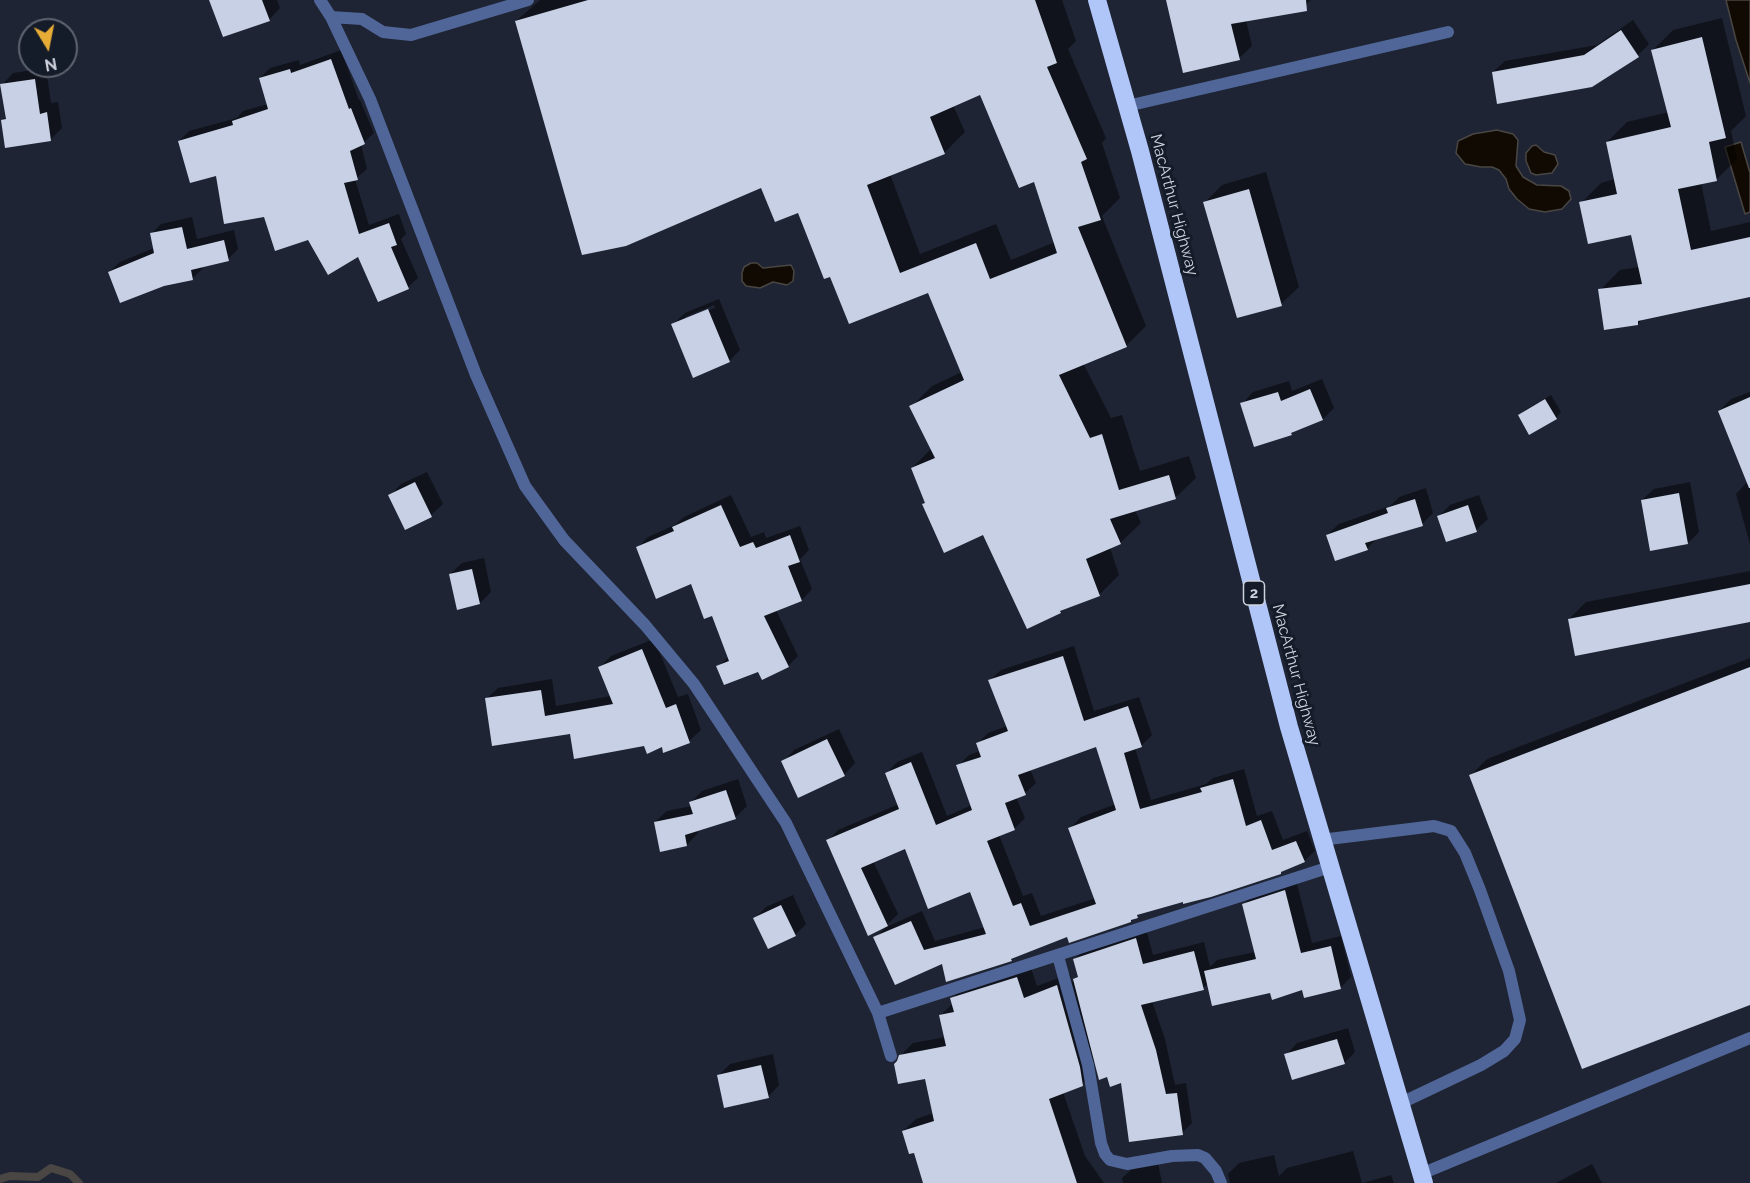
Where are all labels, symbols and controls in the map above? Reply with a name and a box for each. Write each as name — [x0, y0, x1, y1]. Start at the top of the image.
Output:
north arrow — [18, 18, 78, 78]
text: N — [43, 54, 59, 75]
street label: MacArthur Highway — [1146, 132, 1202, 278]
road number: 2 — [1244, 581, 1264, 605]
street label: MacArthur Highway — [1268, 602, 1324, 748]

